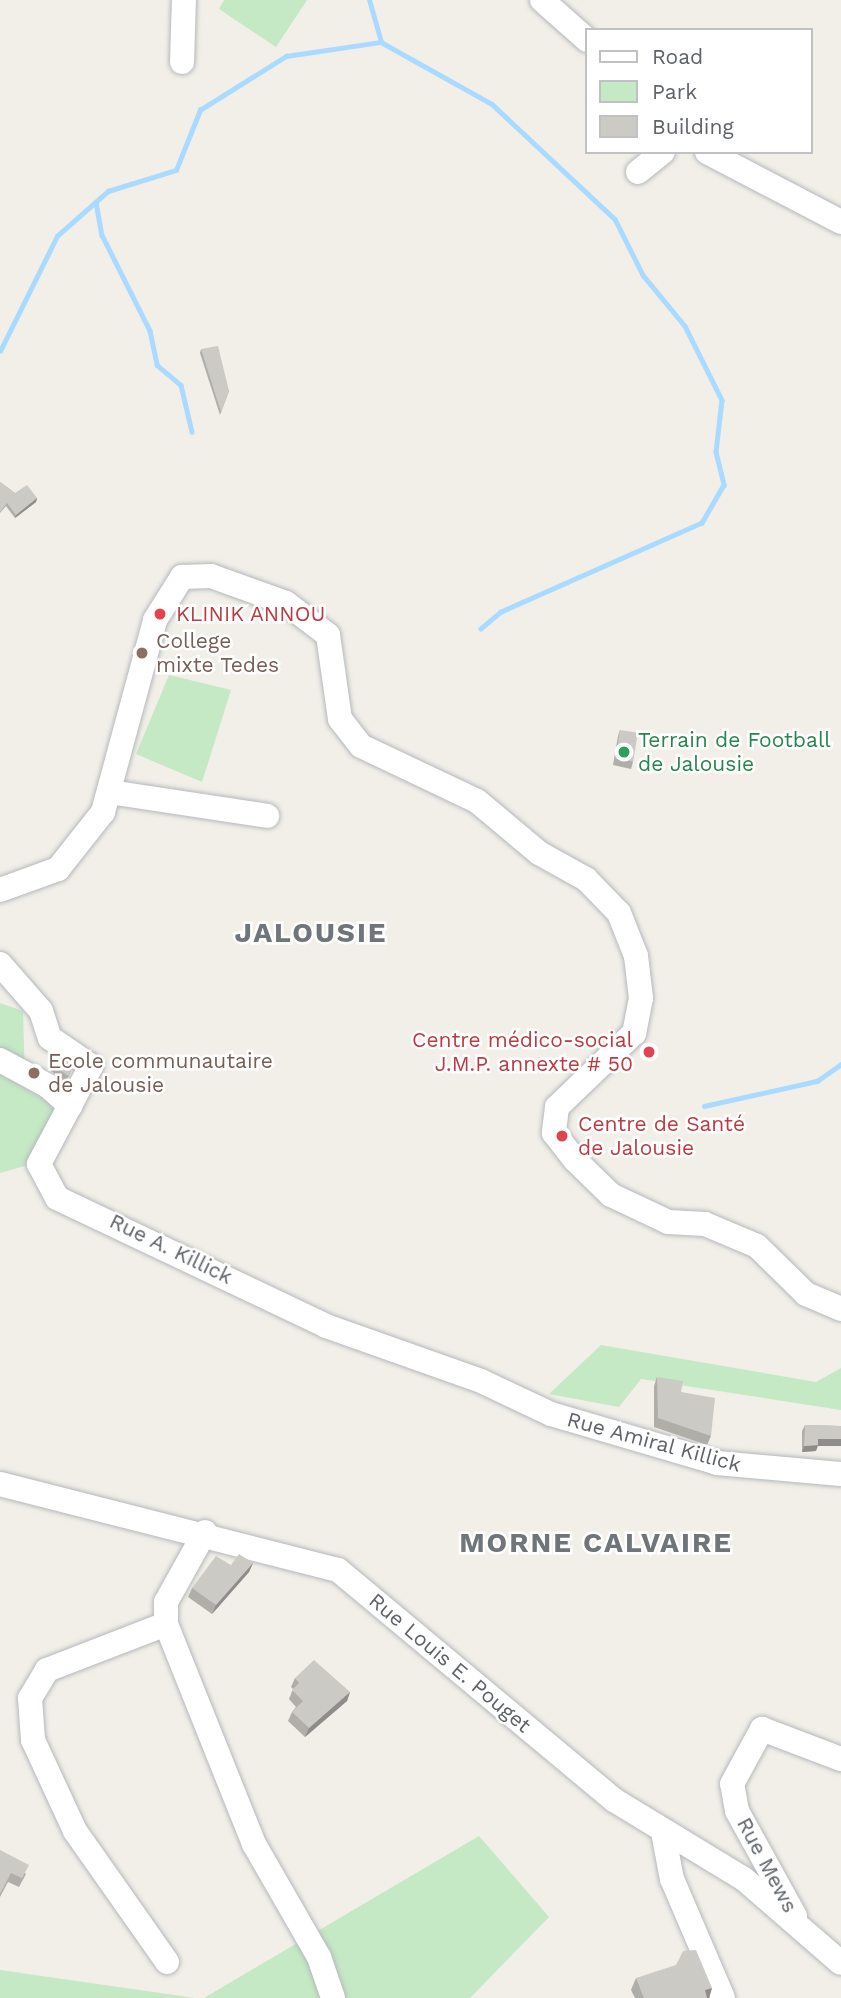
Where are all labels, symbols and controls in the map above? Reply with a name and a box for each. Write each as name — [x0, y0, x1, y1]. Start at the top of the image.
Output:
legend — [586, 28, 813, 154]
text: Road — [652, 44, 703, 69]
text: Park — [652, 79, 697, 104]
text: Building — [652, 114, 734, 139]
place label: KLINIK ANNOU — [176, 601, 326, 627]
marker: KLINIK ANNOU — [150, 604, 170, 624]
place label: College mixte Tedes — [156, 628, 280, 678]
marker: College mixte Tedes — [134, 645, 150, 661]
place label: Terrain de Football de Jalousie — [638, 727, 831, 777]
marker: Terrain de Football de Jalousie — [616, 744, 632, 760]
district label: JALOUSIE — [236, 916, 386, 950]
place label: Centre médico-social J.M.P. annexte # 50 — [412, 1027, 633, 1077]
marker: Centre médico-social J.M.P. annexte # 50 — [639, 1042, 659, 1062]
place label: Ecole communautaire de Jalousie — [48, 1048, 273, 1098]
marker: Ecole communautaire de Jalousie — [26, 1065, 42, 1081]
place label: Centre de Santé de Jalousie — [578, 1111, 745, 1161]
marker: Centre de Santé de Jalousie — [552, 1126, 572, 1146]
street label: Rue A. Killick — [105, 1208, 237, 1290]
street label: Rue Amiral Killick — [563, 1406, 745, 1478]
district label: MORNE CALVAIRE — [461, 1526, 731, 1560]
street label: Rue Louis E. Pouget — [364, 1588, 536, 1738]
street label: Rue Mews — [731, 1813, 803, 1917]

